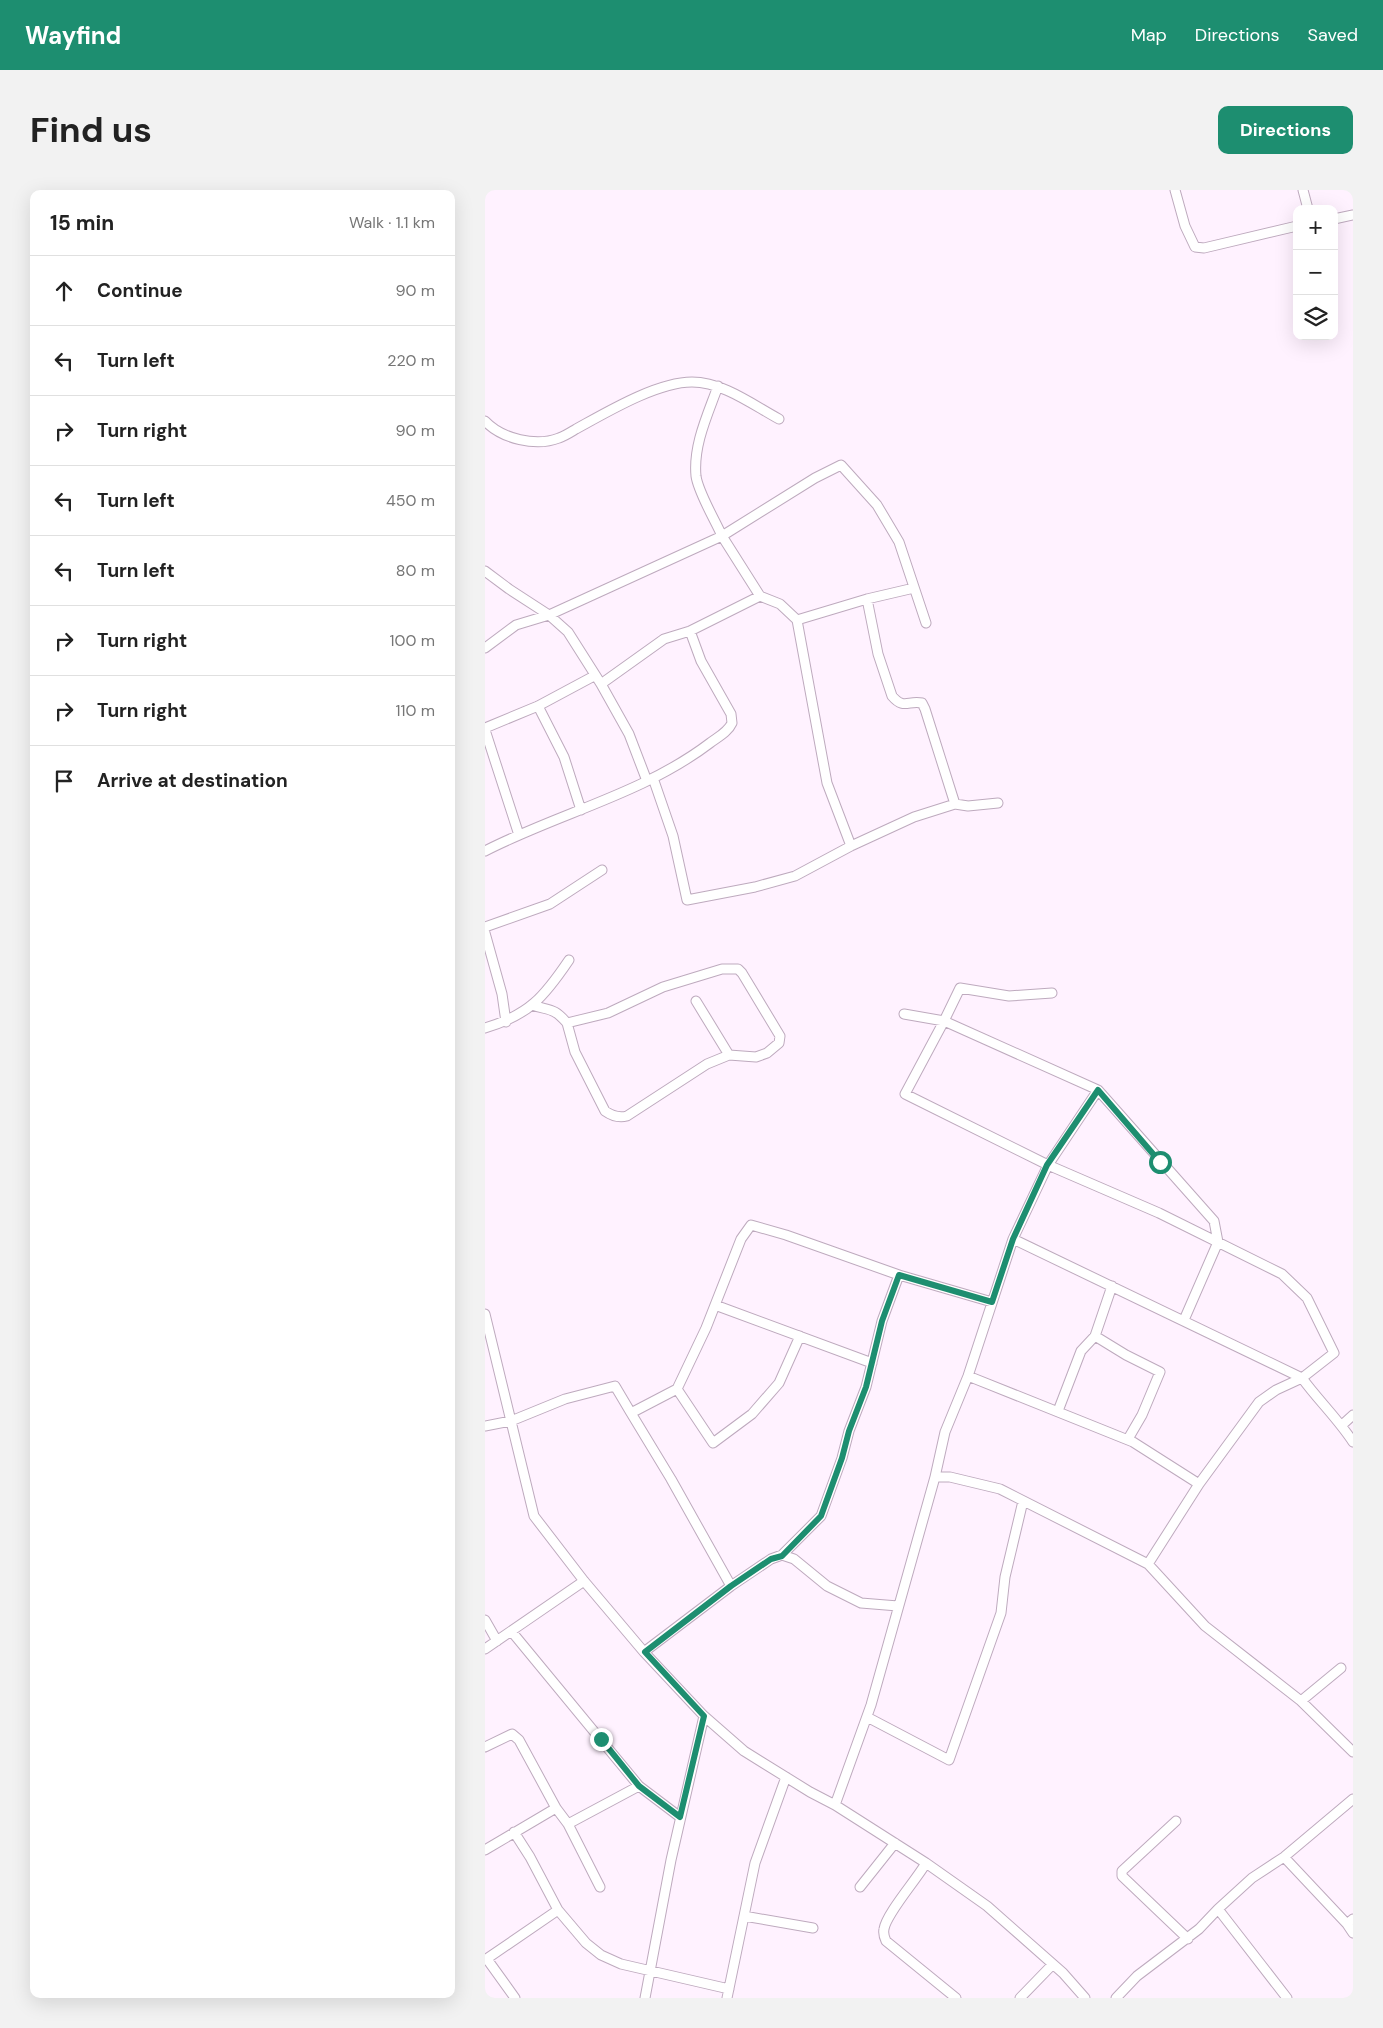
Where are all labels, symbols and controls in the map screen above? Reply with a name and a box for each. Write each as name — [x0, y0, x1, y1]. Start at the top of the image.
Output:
text: Wayfind — [25, 20, 121, 51]
text: Map — [1131, 23, 1167, 47]
text: Directions — [1195, 23, 1280, 47]
text: Saved — [1308, 23, 1358, 47]
button: Directions — [1218, 106, 1353, 154]
text: Find us — [30, 107, 152, 153]
map controls — [1293, 205, 1338, 340]
button: + — [1293, 205, 1338, 250]
text: 15 min — [50, 209, 114, 237]
text: Walk · 1.1 km — [349, 212, 435, 233]
button: − — [1293, 250, 1338, 295]
icon: ahead — [50, 277, 78, 305]
text: Continue — [97, 278, 183, 303]
text: 90 m — [395, 280, 435, 301]
button: layers — [1293, 295, 1338, 340]
icon: left — [50, 347, 78, 375]
text: Turn left — [97, 348, 175, 373]
text: 220 m — [387, 350, 435, 371]
icon: right — [50, 417, 78, 445]
text: Turn right — [97, 418, 187, 443]
text: 90 m — [395, 420, 435, 441]
icon: left — [50, 487, 78, 515]
text: Turn left — [97, 488, 175, 513]
text: 450 m — [386, 490, 435, 511]
icon: left — [50, 557, 78, 585]
text: Turn left — [97, 558, 175, 583]
text: 80 m — [396, 560, 435, 581]
icon: right — [50, 627, 78, 655]
text: Turn right — [97, 628, 187, 653]
text: 100 m — [390, 630, 435, 651]
icon: right — [50, 697, 78, 725]
text: Turn right — [97, 698, 187, 723]
text: 110 m — [396, 700, 435, 721]
icon: arrive — [50, 767, 78, 795]
text: Arrive at destination — [97, 768, 288, 793]
route start — [1149, 1151, 1172, 1174]
route end — [590, 1728, 613, 1751]

